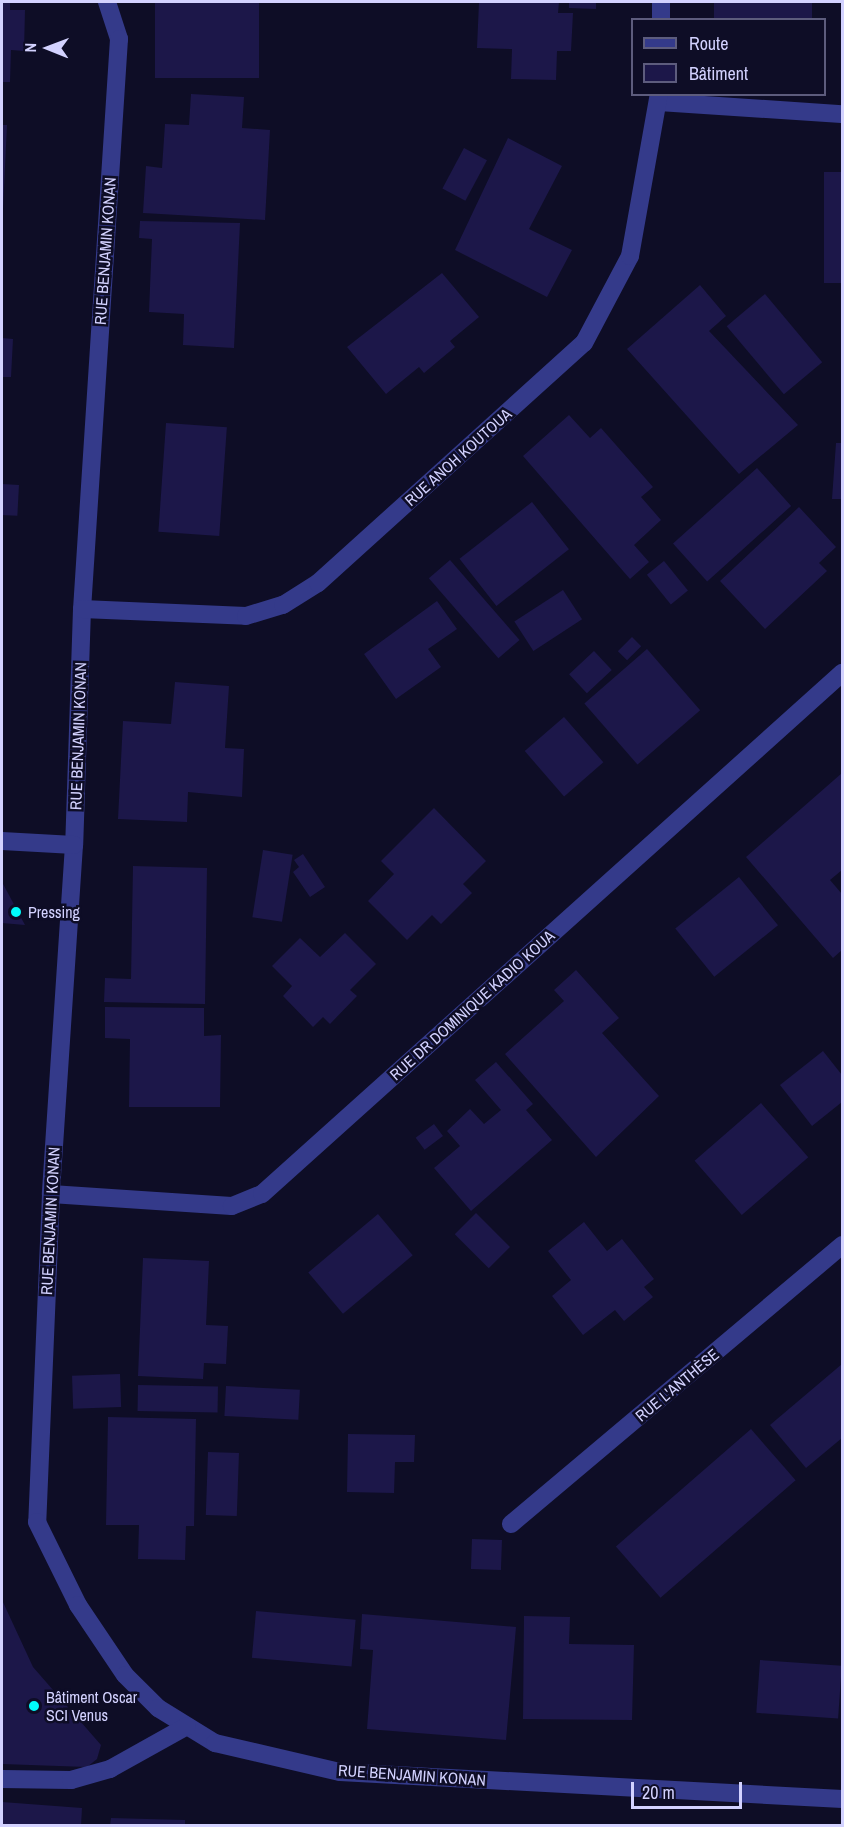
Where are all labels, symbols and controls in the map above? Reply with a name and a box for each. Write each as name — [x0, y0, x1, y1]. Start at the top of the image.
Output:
north arrow — [18, 18, 78, 78]
legend — [631, 18, 826, 96]
text: Route — [689, 31, 728, 56]
text: N — [19, 43, 41, 53]
text: Bâtiment — [689, 61, 748, 86]
street label: RUE BENJAMIN KONAN — [90, 177, 120, 325]
street label: RUE ANOH KOUTOUA — [400, 404, 516, 510]
street label: RUE BENJAMIN KONAN — [66, 662, 90, 810]
place label: Pressing — [28, 902, 80, 922]
marker: Pressing — [9, 905, 23, 919]
street label: RUE DR DOMINIQUE KADIO KOUA — [386, 926, 558, 1084]
street label: RUE BENJAMIN KONAN — [37, 1147, 63, 1295]
street label: RUE L'ANTHÈSE — [631, 1345, 723, 1425]
place label: Bâtiment Oscar SCI Venus — [46, 1687, 137, 1725]
marker: Bâtiment Oscar SCI Venus — [27, 1699, 41, 1713]
street label: RUE BENJAMIN KONAN — [338, 1760, 486, 1790]
scale bar — [634, 1770, 745, 1808]
text: 20 m — [642, 1780, 675, 1805]

